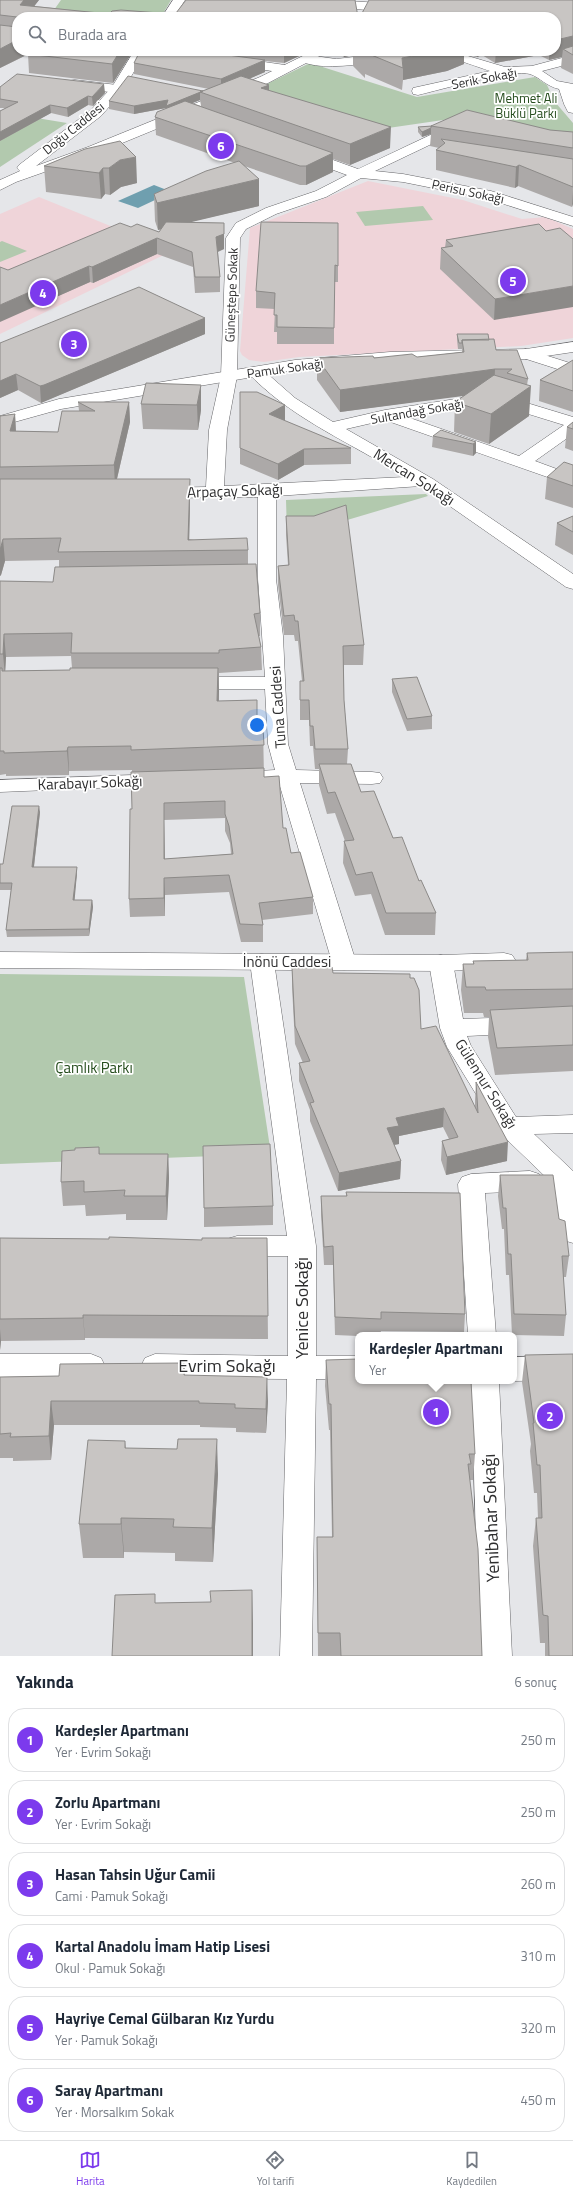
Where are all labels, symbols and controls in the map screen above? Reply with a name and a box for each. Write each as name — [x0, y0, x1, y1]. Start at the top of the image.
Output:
search box — [12, 12, 561, 56]
icon: search — [26, 23, 48, 45]
text: Burada ara — [58, 23, 127, 46]
street label: Serik Sokağı — [450, 62, 518, 94]
park label: Mehmet Ali Büklü Parkı — [495, 88, 557, 123]
street label: Doğu Caddesi — [38, 97, 108, 159]
pin: 6 — [208, 131, 234, 161]
street label: Perisu Sokağı — [430, 174, 506, 208]
street label: Güneştepe Sokak — [219, 247, 243, 343]
pin: 5 — [500, 266, 526, 296]
pin: 4 — [30, 278, 56, 308]
pin: 3 — [61, 329, 87, 359]
street label: Pamuk Sokağı — [245, 353, 325, 383]
street label: Sultandağ Sokağı — [369, 393, 465, 429]
street label: Mercan Sokağı — [369, 442, 459, 511]
street label: Arpaçay Sokağı — [187, 477, 283, 504]
street label: Tuna Caddesi — [263, 665, 292, 749]
your location — [247, 715, 267, 735]
street label: Karabayır Sokağı — [37, 769, 143, 796]
street label: İnönü Caddesi — [243, 950, 331, 973]
street label: Gülennur Sokağı — [450, 1034, 523, 1133]
park label: Çamlık Parkı — [55, 1056, 133, 1079]
street label: Yenice Sokağı — [288, 1257, 315, 1359]
popup — [355, 1332, 517, 1384]
text: Kardeşler Apartmanı — [369, 1337, 503, 1360]
street label: Evrim Sokağı — [178, 1352, 276, 1379]
text: Yer — [369, 1360, 386, 1380]
pin: 1 — [423, 1397, 449, 1427]
pin: 2 — [537, 1401, 563, 1431]
street label: Yenibahar Sokağı — [475, 1453, 506, 1583]
text: Yakında — [16, 1669, 74, 1695]
text: 6 sonuç — [514, 1672, 557, 1692]
text: Kardeşler Apartmanı — [55, 1719, 189, 1742]
text: 1 — [26, 1730, 34, 1750]
text: 250 m — [520, 1730, 556, 1750]
text: Yer · Evrim Sokağı — [55, 1742, 151, 1762]
text: Zorlu Apartmanı — [55, 1791, 160, 1814]
text: 2 — [26, 1802, 34, 1822]
text: 250 m — [520, 1802, 556, 1822]
text: Yer · Evrim Sokağı — [55, 1814, 151, 1834]
text: Hasan Tahsin Uğur Camii — [55, 1863, 215, 1886]
text: 3 — [26, 1874, 34, 1894]
text: 260 m — [520, 1874, 556, 1894]
text: Cami · Pamuk Sokağı — [55, 1886, 168, 1906]
text: Kartal Anadolu İmam Hatip Lisesi — [55, 1935, 270, 1958]
text: 4 — [26, 1946, 34, 1966]
text: 310 m — [520, 1946, 556, 1966]
text: Okul · Pamuk Sokağı — [55, 1958, 165, 1978]
text: Hayriye Cemal Gülbaran Kız Yurdu — [55, 2007, 274, 2030]
text: 5 — [26, 2018, 34, 2038]
text: 320 m — [520, 2018, 556, 2038]
text: Yer · Pamuk Sokağı — [55, 2030, 158, 2050]
text: Saray Apartmanı — [55, 2079, 163, 2102]
text: 6 — [26, 2090, 34, 2110]
text: 450 m — [520, 2090, 556, 2110]
text: Yer · Morsalkım Sokak — [55, 2102, 174, 2122]
tab: Harita — [76, 2149, 105, 2189]
tab: Yol tarifi — [257, 2149, 294, 2189]
tab: Kaydedilen — [446, 2149, 497, 2189]

